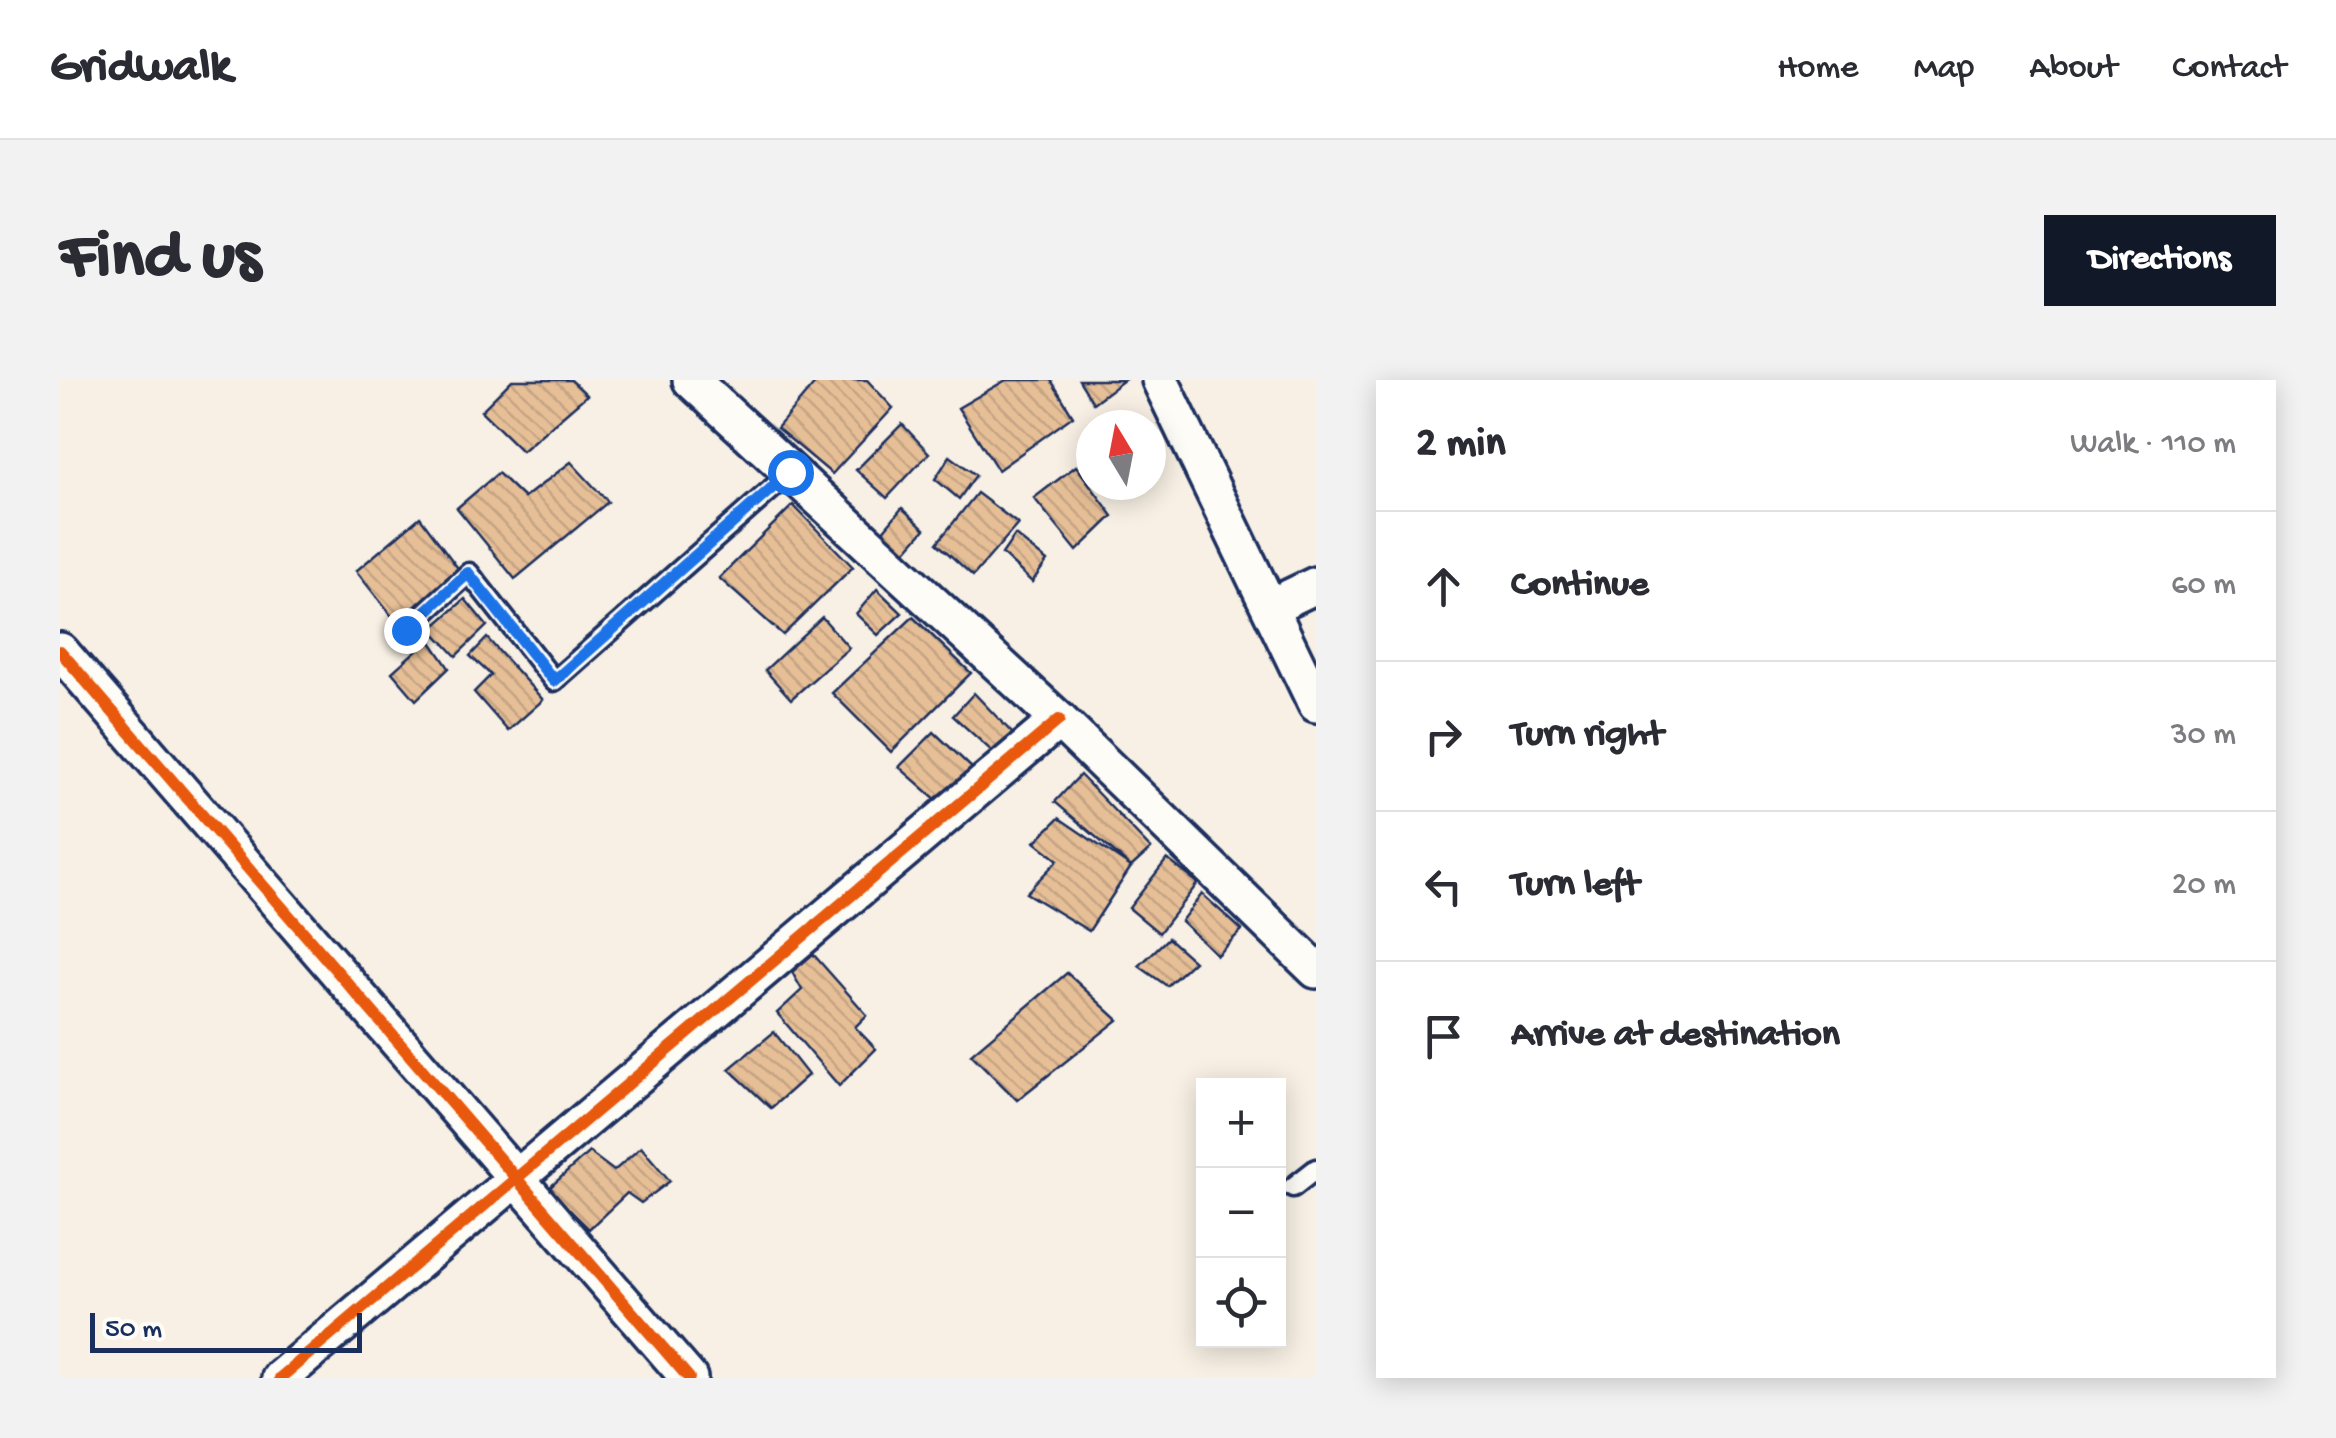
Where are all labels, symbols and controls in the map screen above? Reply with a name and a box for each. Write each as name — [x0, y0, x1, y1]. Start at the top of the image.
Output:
text: Gridwalk — [50, 41, 232, 98]
text: Home — [1777, 49, 1858, 90]
text: Map — [1913, 49, 1974, 90]
text: About — [2029, 49, 2117, 90]
text: Contact — [2172, 49, 2286, 90]
button: Directions — [2044, 215, 2276, 306]
text: Find us — [60, 219, 261, 302]
north arrow — [1076, 410, 1166, 500]
text: 2 min — [1416, 421, 1505, 470]
text: Walk · 110 m — [2070, 426, 2236, 464]
route start — [768, 450, 814, 496]
icon: ahead — [1416, 559, 1471, 614]
text: Continue — [1511, 564, 1649, 608]
text: 60 m — [2171, 567, 2236, 605]
route end — [384, 608, 430, 654]
icon: right — [1416, 709, 1471, 764]
text: Turn right — [1511, 714, 1663, 758]
text: 30 m — [2171, 717, 2236, 755]
icon: left — [1416, 859, 1471, 914]
text: Turn left — [1511, 864, 1639, 908]
text: 20 m — [2172, 867, 2236, 905]
icon: arrive — [1416, 1009, 1471, 1064]
text: Arrive at destination — [1511, 1014, 1840, 1058]
map controls — [1196, 1078, 1286, 1348]
button: + — [1196, 1078, 1286, 1168]
button: − — [1196, 1168, 1286, 1258]
button: locate — [1196, 1258, 1286, 1348]
scale bar — [90, 1308, 362, 1353]
text: 50 m — [105, 1314, 162, 1347]

